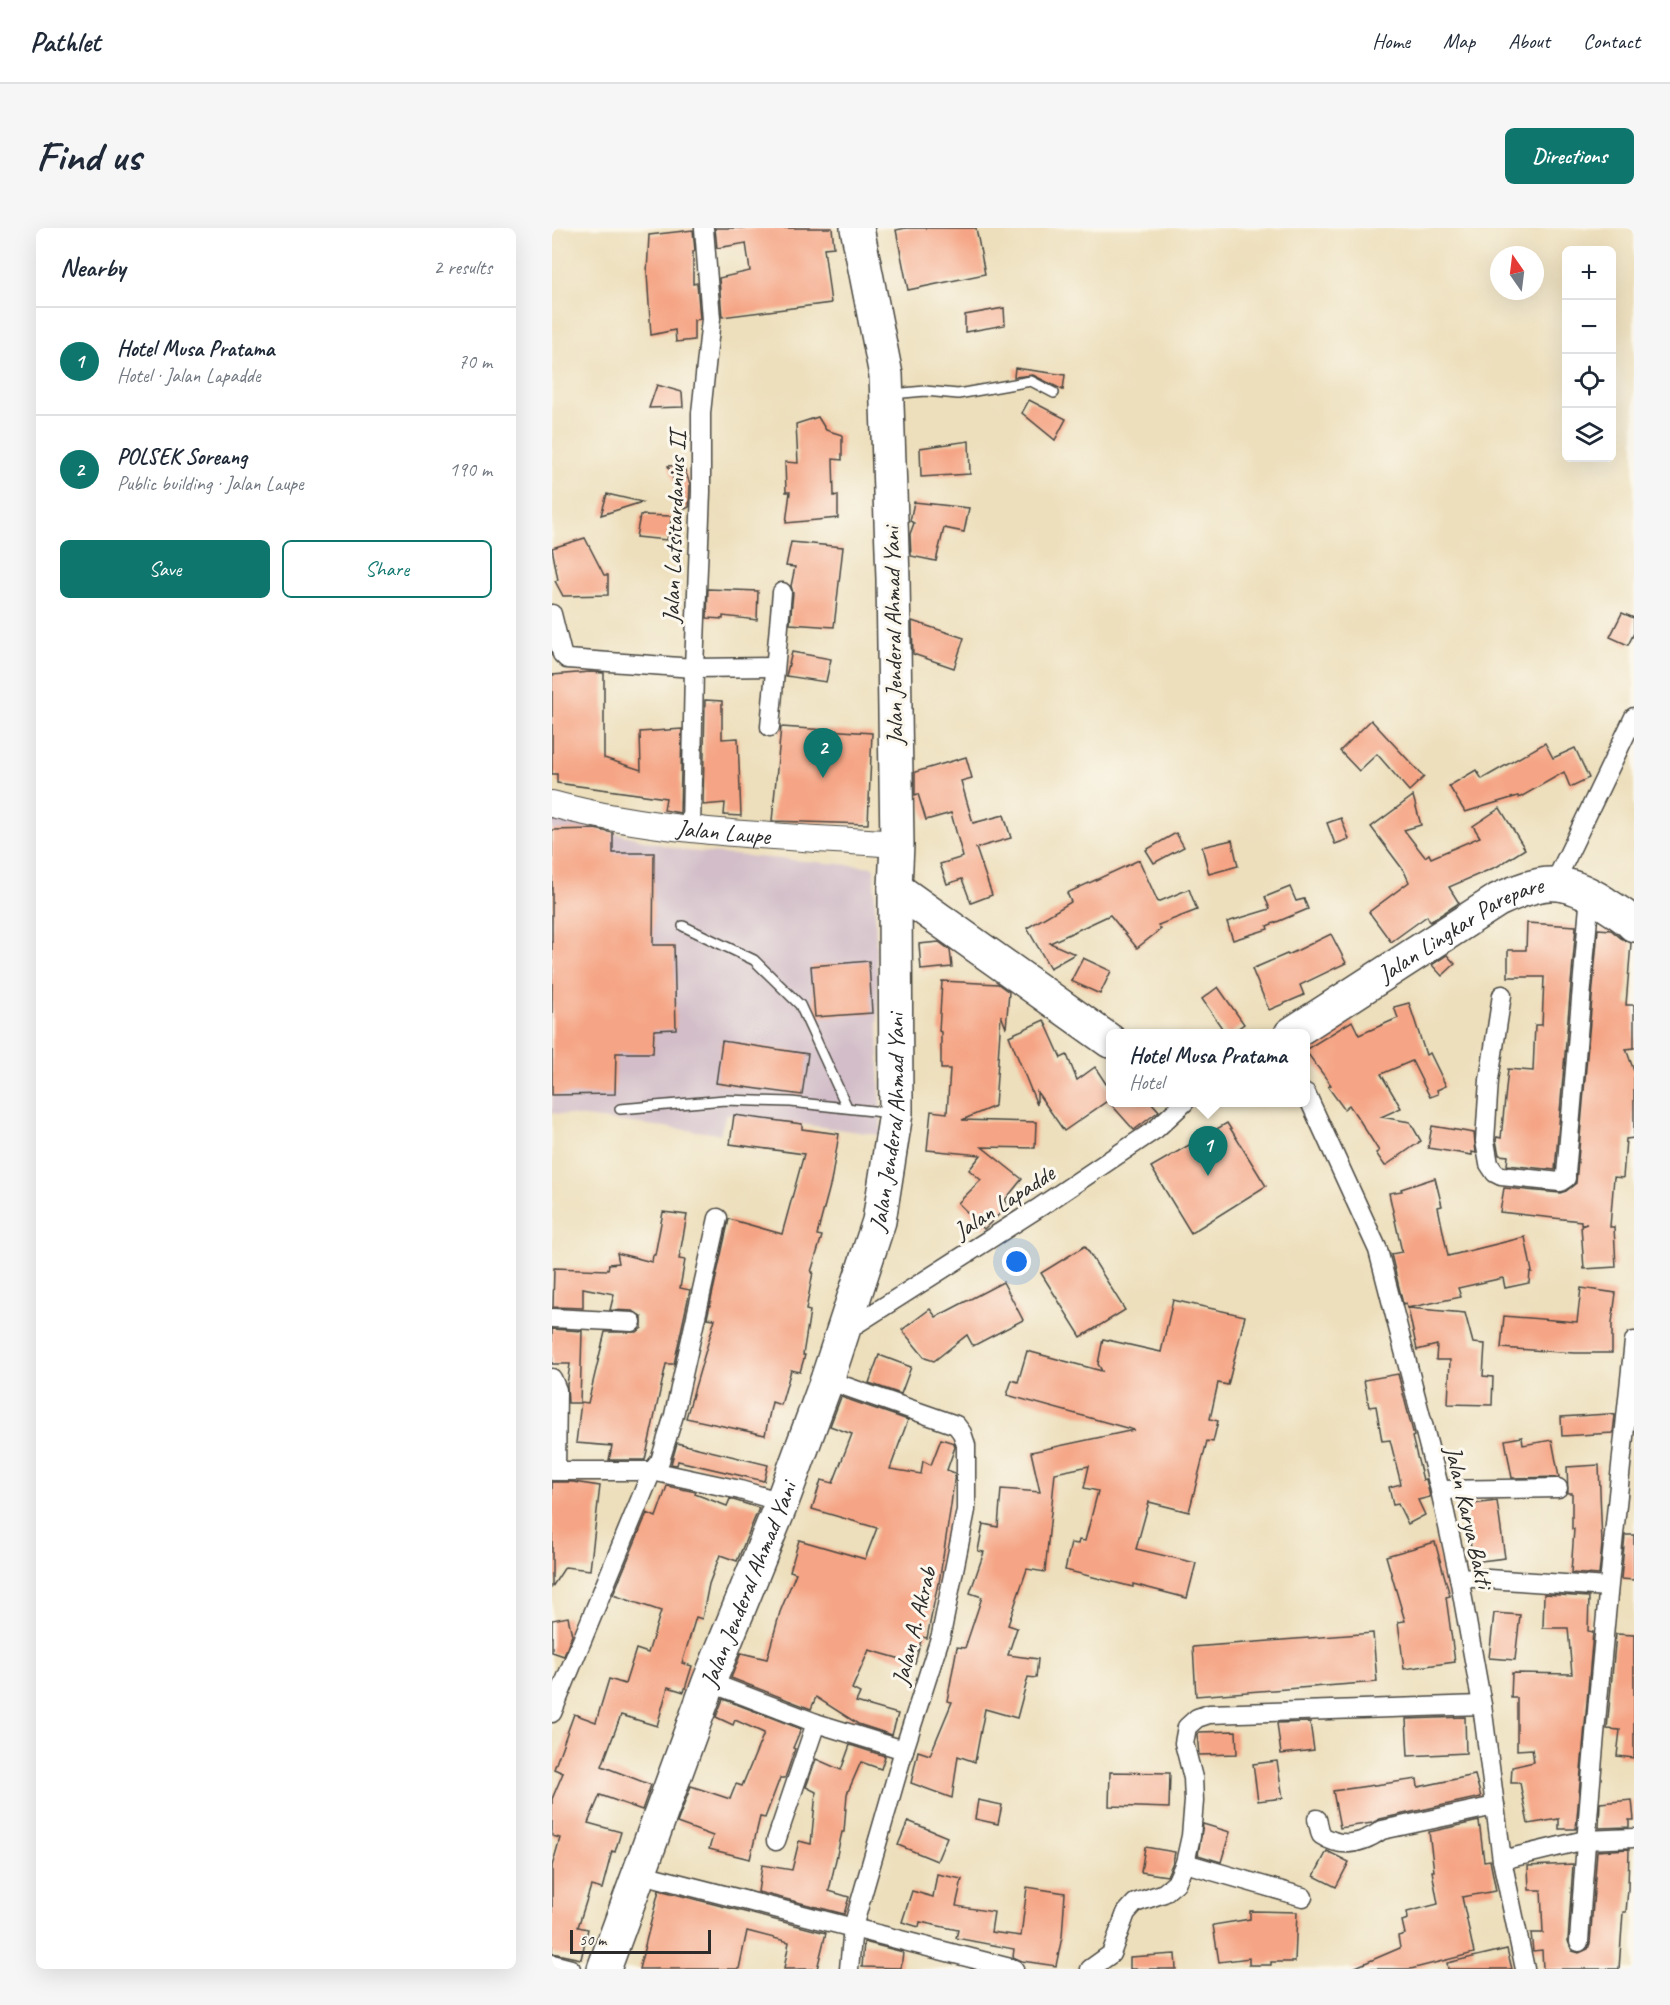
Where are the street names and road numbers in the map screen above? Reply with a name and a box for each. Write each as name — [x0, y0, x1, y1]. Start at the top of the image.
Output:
street label: Jalan Latsitardanius II — [656, 425, 693, 624]
street label: Jalan Jenderal Ahmad Yani — [876, 524, 910, 746]
street label: Jalan Laupe — [674, 812, 773, 851]
street label: Jalan Lingkar Parepare — [1371, 869, 1548, 989]
street label: Jalan Jenderal Ahmad Yani — [862, 1011, 911, 1236]
street label: Jalan Lapadde — [947, 1157, 1062, 1246]
street label: Jalan Karya Bakti — [1438, 1442, 1501, 1594]
street label: Jalan Jenderal Ahmad Yani — [693, 1475, 804, 1692]
street label: Jalan A. Akrab — [885, 1562, 944, 1689]

